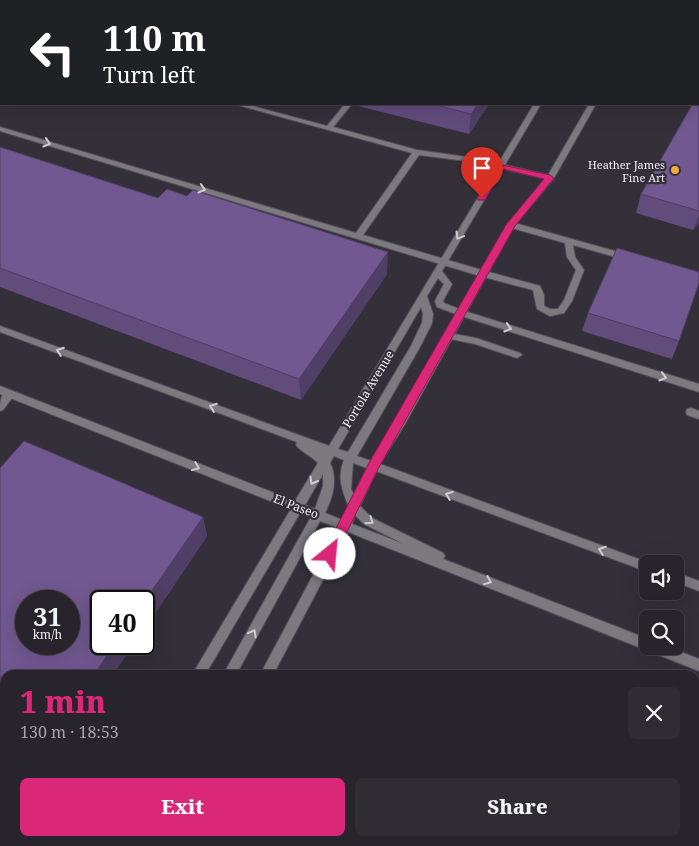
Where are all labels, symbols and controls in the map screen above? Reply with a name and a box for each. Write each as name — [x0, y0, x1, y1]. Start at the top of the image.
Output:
text: 110 m — [103, 14, 206, 61]
icon: left — [20, 20, 85, 85]
text: Turn left — [103, 59, 195, 89]
one-way arrow — [42, 137, 50, 147]
pin — [461, 147, 503, 198]
icon: arrive — [468, 154, 496, 182]
place label: Heather James Fine Art — [588, 157, 665, 185]
marker: Heather James Fine Art — [669, 164, 681, 176]
one-way arrow — [198, 183, 206, 193]
one-way arrow — [455, 230, 465, 239]
one-way arrow — [503, 323, 511, 333]
one-way arrow — [56, 347, 65, 357]
street label: Portola Avenue — [338, 347, 398, 431]
one-way arrow — [658, 371, 666, 381]
one-way arrow — [209, 403, 218, 413]
one-way arrow — [191, 461, 200, 471]
one-way arrow — [310, 476, 320, 485]
street label: El Paseo — [271, 490, 321, 522]
one-way arrow — [445, 490, 454, 501]
one-way arrow — [364, 515, 374, 524]
position arrow — [303, 527, 355, 579]
one-way arrow — [598, 546, 607, 556]
map controls — [639, 555, 684, 655]
button: sound — [639, 555, 684, 600]
one-way arrow — [483, 575, 492, 585]
speed limit sign: 40 — [90, 590, 155, 655]
text: 31 — [33, 599, 62, 633]
button: search — [639, 610, 684, 655]
text: km/h — [33, 626, 62, 643]
one-way arrow — [247, 629, 257, 638]
text: 1 min — [20, 681, 106, 722]
button: close — [628, 687, 680, 739]
text: 130 m · 18:53 — [20, 721, 119, 743]
button: Exit — [20, 778, 345, 836]
button: Share — [355, 778, 680, 836]

